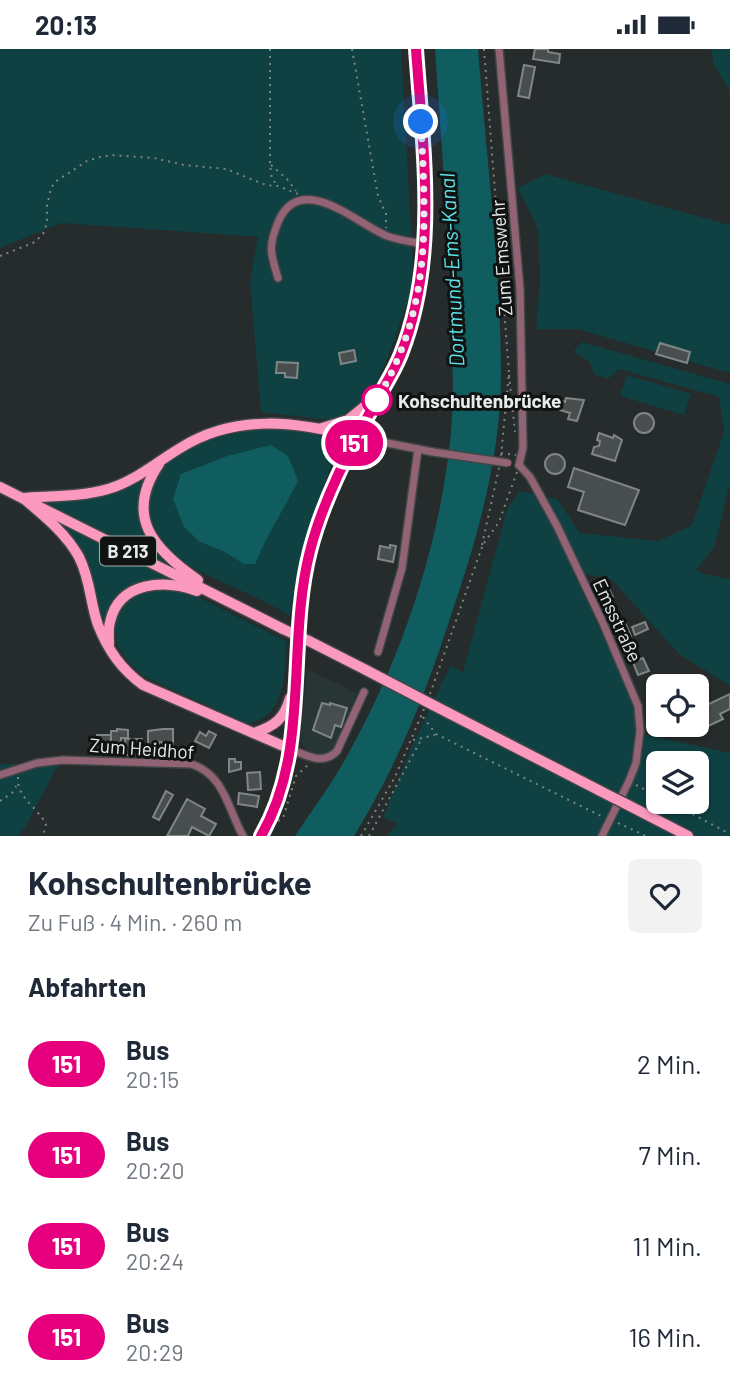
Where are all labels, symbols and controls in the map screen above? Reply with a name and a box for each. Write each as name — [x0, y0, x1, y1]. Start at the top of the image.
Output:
text: 20:13 — [35, 9, 97, 40]
your location — [403, 104, 438, 139]
water label: Dortmund-Ems-Kanal — [433, 172, 469, 367]
street label: Zum Emswehr — [485, 199, 517, 317]
marker: Kohschultenbrücke — [362, 385, 392, 415]
place label: Kohschultenbrücke — [398, 389, 561, 412]
line badge: 151 — [314, 420, 394, 466]
text: 151 — [339, 428, 369, 457]
road number: B 213 — [100, 537, 156, 565]
street label: Emsstraße — [589, 575, 647, 665]
map controls — [646, 674, 709, 814]
button: locate — [646, 674, 709, 737]
street label: Zum Heidhof — [89, 733, 195, 763]
button: layers — [646, 751, 709, 814]
button: heart — [628, 859, 702, 933]
text: Kohschultenbrücke — [28, 862, 312, 902]
text: Zu Fuß · 4 Min. · 260 m — [28, 908, 242, 936]
text: Abfahrten — [28, 971, 146, 1002]
text: Bus — [126, 1034, 169, 1065]
text: 2 Min. — [637, 1048, 702, 1079]
text: 151 — [52, 1049, 81, 1078]
text: 20:15 — [126, 1065, 179, 1093]
text: Bus — [126, 1125, 169, 1156]
text: 7 Min. — [639, 1139, 702, 1170]
text: 151 — [52, 1140, 81, 1169]
text: 20:20 — [126, 1156, 184, 1184]
text: Bus — [126, 1216, 169, 1247]
text: 11 Min. — [633, 1230, 702, 1261]
text: 151 — [52, 1231, 81, 1260]
text: 20:24 — [126, 1247, 184, 1275]
text: Bus — [126, 1307, 169, 1338]
text: 16 Min. — [628, 1321, 702, 1352]
text: 151 — [52, 1322, 81, 1351]
text: 20:29 — [126, 1338, 183, 1366]

